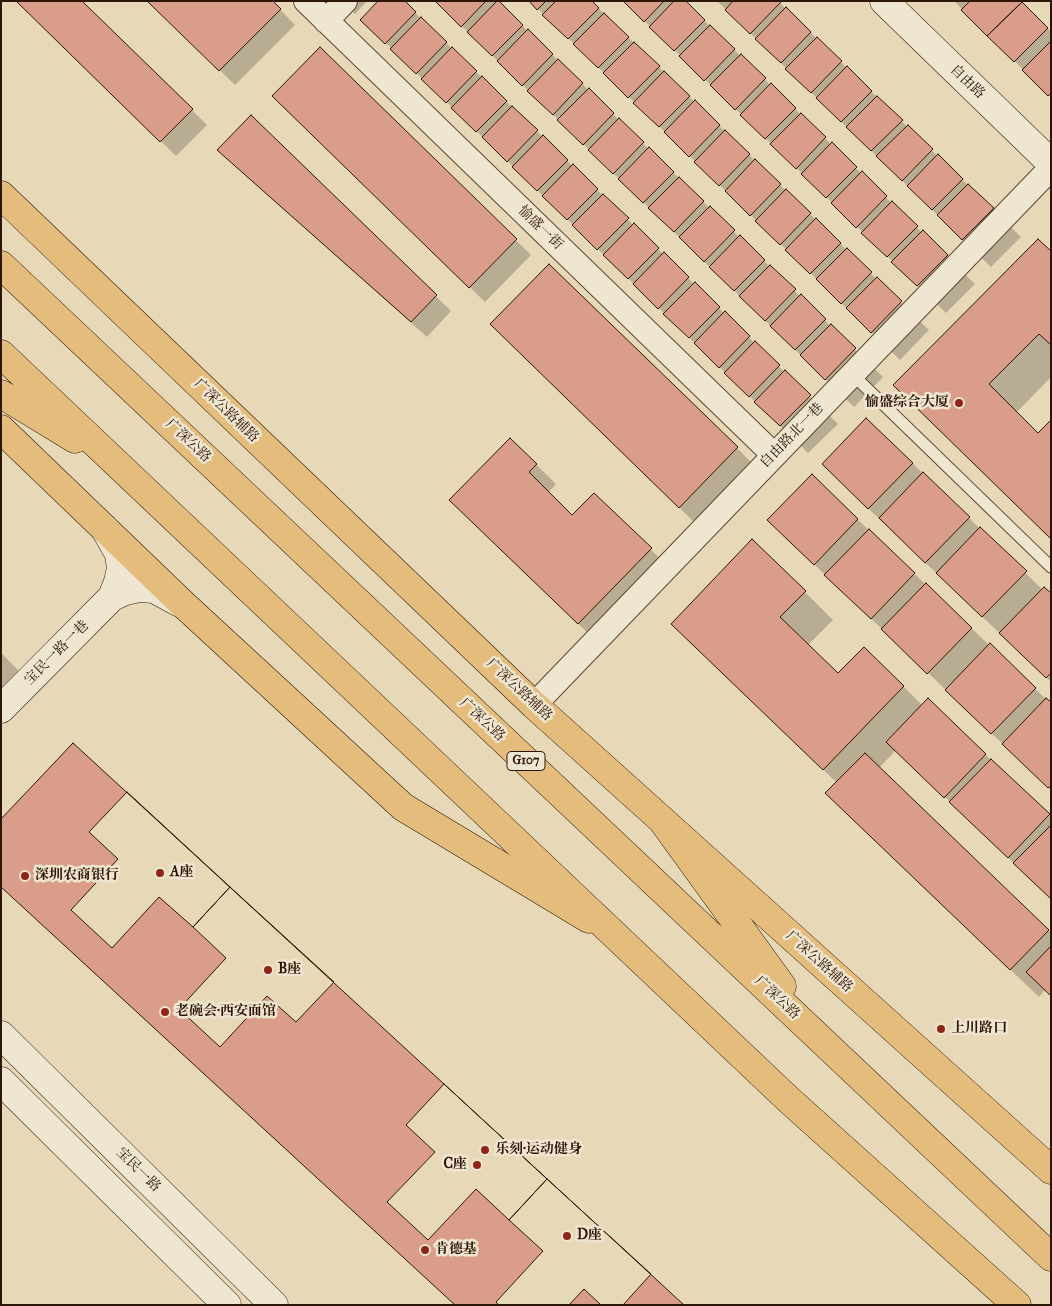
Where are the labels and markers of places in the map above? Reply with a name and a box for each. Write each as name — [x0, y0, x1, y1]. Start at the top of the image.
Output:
place label: 愉盛综合大厦 — [865, 395, 949, 411]
marker: 愉盛综合大厦 — [953, 397, 965, 409]
place label: A座 — [170, 865, 193, 881]
marker: A座 — [154, 867, 166, 879]
place label: 深圳农商银行 — [35, 868, 119, 884]
marker: 深圳农商银行 — [19, 870, 31, 882]
place label: B座 — [278, 962, 301, 978]
marker: B座 — [262, 964, 274, 976]
place label: 老碗会·西安面馆 — [175, 1004, 276, 1020]
marker: 老碗会·西安面馆 — [159, 1006, 171, 1018]
place label: 上川路口 — [951, 1021, 1007, 1037]
marker: 上川路口 — [935, 1023, 947, 1035]
place label: 乐刻·运动健身 — [495, 1142, 582, 1158]
marker: 乐刻·运动健身 — [479, 1144, 491, 1156]
place label: C座 — [443, 1157, 467, 1173]
marker: C座 — [471, 1159, 483, 1171]
place label: D座 — [577, 1228, 602, 1244]
marker: D座 — [561, 1230, 573, 1242]
place label: 肯德基 — [435, 1242, 477, 1258]
marker: 肯德基 — [419, 1244, 431, 1256]

